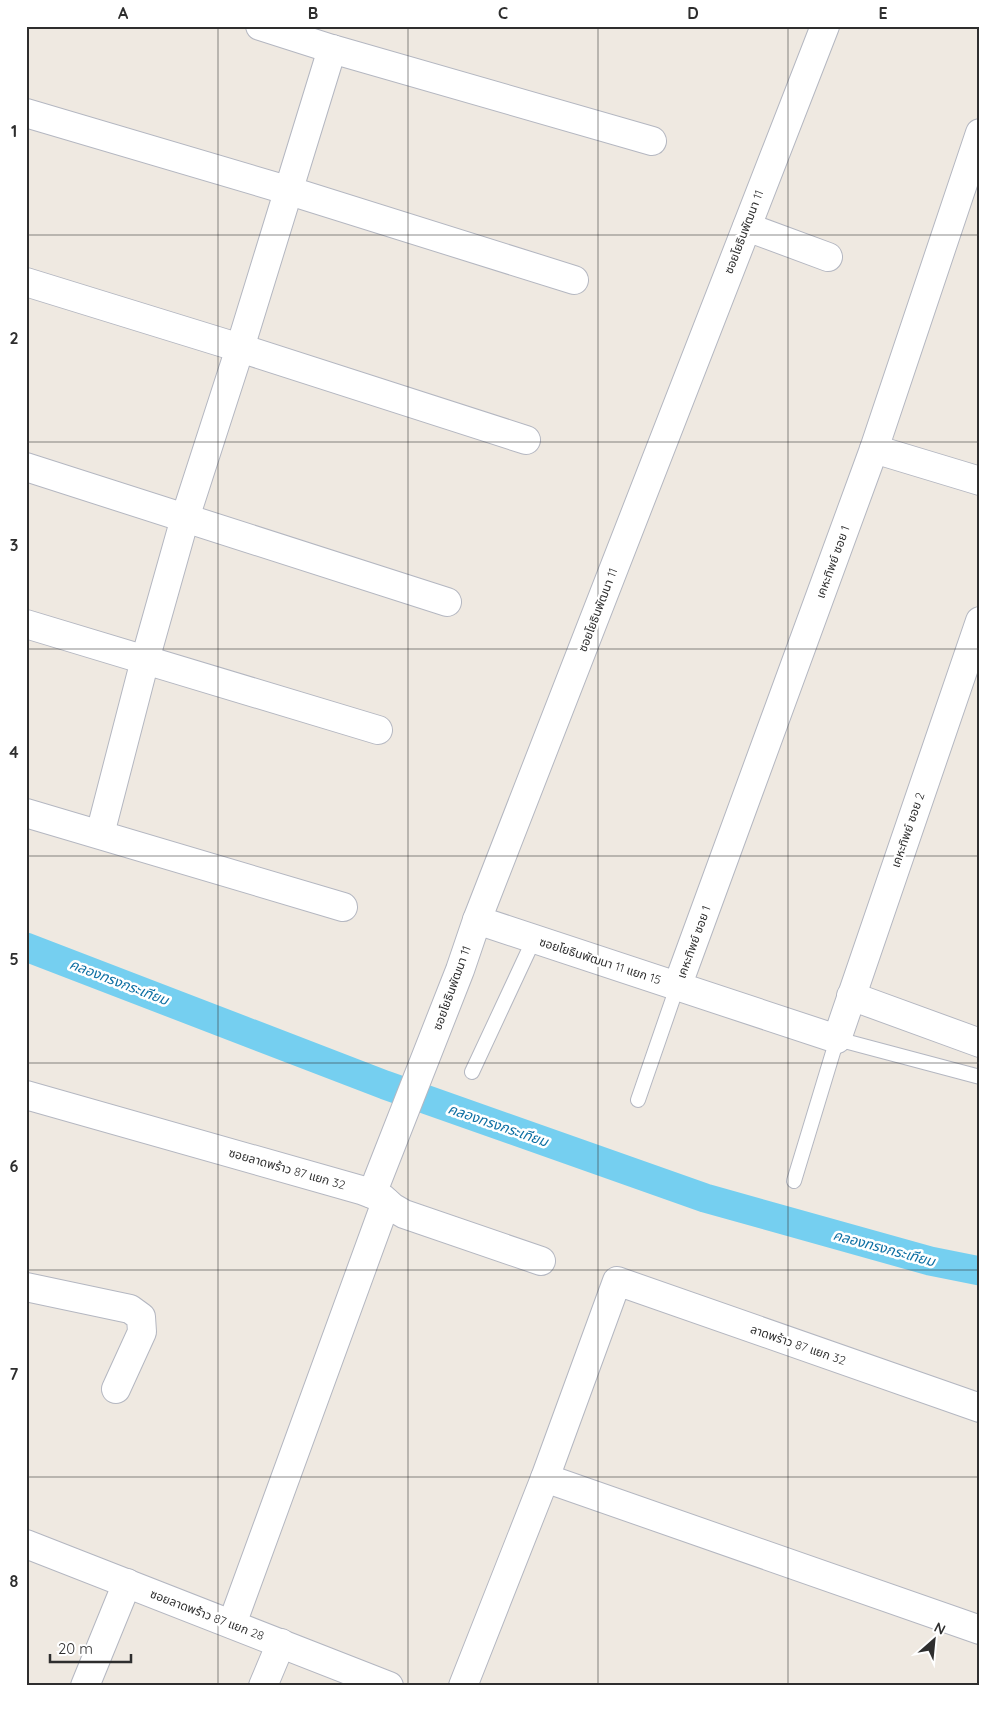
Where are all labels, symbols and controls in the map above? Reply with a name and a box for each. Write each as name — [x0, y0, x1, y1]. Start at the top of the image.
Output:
text: A — [118, 3, 129, 23]
text: B — [308, 3, 318, 23]
text: C — [498, 3, 508, 23]
text: D — [687, 3, 699, 23]
text: E — [878, 3, 888, 23]
text: 1 — [11, 121, 17, 141]
street label: ซอยโยธินพัฒนา 11 — [721, 188, 766, 276]
text: 2 — [9, 328, 19, 348]
street label: เคหะทิพย์ ซอย 1 — [812, 523, 853, 600]
text: 3 — [10, 535, 18, 555]
street label: ซอยโยธินพัฒนา 11 — [575, 566, 620, 654]
text: 4 — [9, 742, 19, 762]
street label: เคหะทิพย์ ซอย 2 — [888, 790, 928, 869]
street label: เคหะทิพย์ ซอย 1 — [673, 903, 714, 980]
street label: ซอยโยธินพัฒนา 11 แยก 15 — [537, 934, 663, 987]
street label: ซอยโยธินพัฒนา 11 — [429, 944, 474, 1032]
text: 5 — [9, 949, 19, 969]
water label: คลองทรงกระเทียม — [67, 955, 172, 1010]
water label: คลองทรงกระเทียม — [446, 1099, 552, 1151]
street label: ซอยลาดพร้าว 87 แยก 32 — [227, 1145, 348, 1192]
text: 6 — [10, 1156, 19, 1176]
water label: คลองทรงกระเทียม — [831, 1226, 938, 1271]
street label: ลาดพร้าว 87 แยก 32 — [748, 1321, 848, 1368]
text: 7 — [10, 1364, 19, 1384]
text: 8 — [10, 1571, 19, 1591]
street label: ซอยลาดพร้าว 87 แยก 28 — [148, 1586, 266, 1643]
north arrow — [908, 1614, 958, 1664]
text: N — [931, 1618, 949, 1639]
scale bar — [50, 1632, 131, 1664]
text: 20 m — [58, 1639, 93, 1658]

